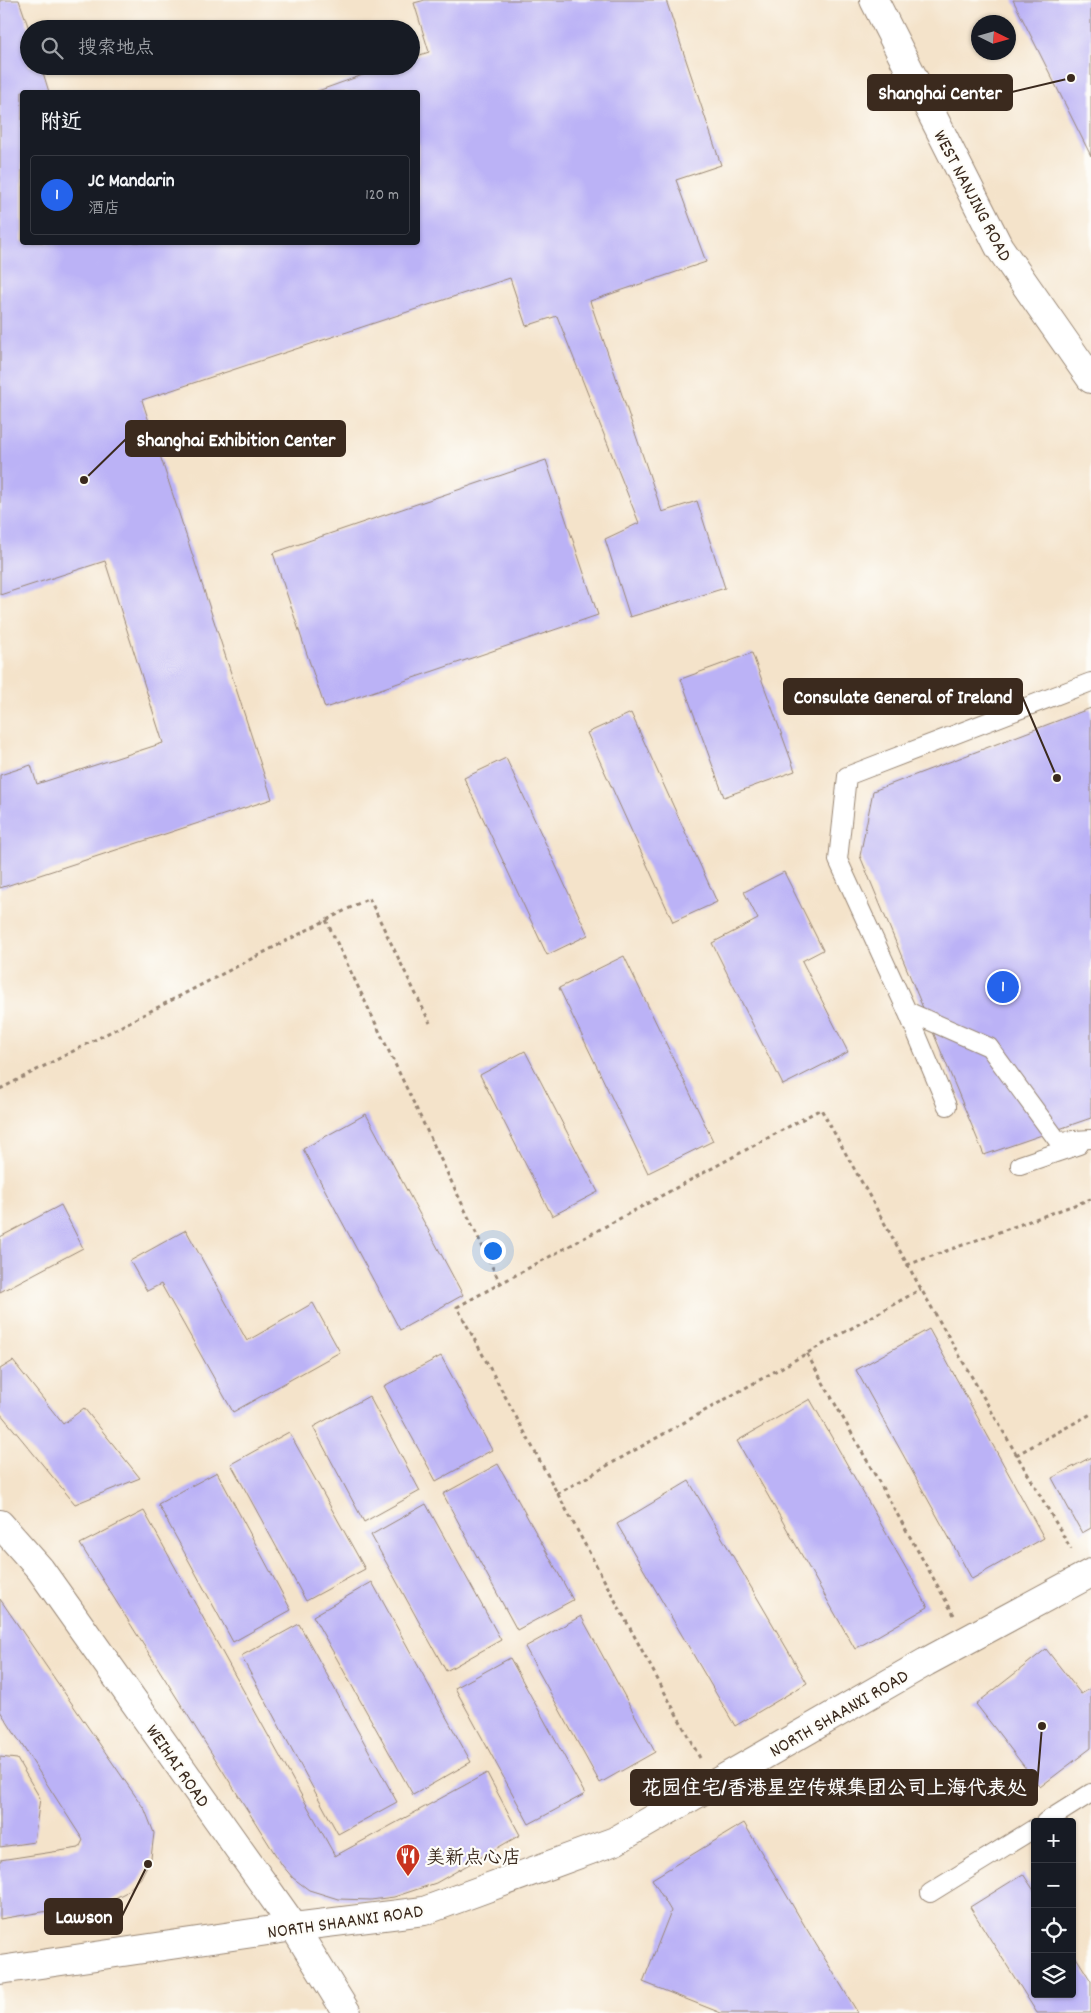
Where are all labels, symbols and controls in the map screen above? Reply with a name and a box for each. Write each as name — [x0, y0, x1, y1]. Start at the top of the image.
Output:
north arrow — [971, 15, 1016, 60]
search box — [20, 20, 420, 75]
icon: search — [38, 34, 66, 62]
text: 搜索地点 — [78, 36, 154, 63]
callout: Shanghai Center — [868, 75, 1012, 110]
text: Shanghai Center — [878, 81, 1002, 109]
text: 附近 — [40, 109, 82, 139]
street label: WEST NANJING ROAD — [925, 126, 1017, 267]
text: JC Mandarin — [88, 169, 175, 196]
text: 1 — [55, 184, 59, 207]
text: 120 m — [365, 184, 399, 207]
text: 酒店 — [88, 198, 120, 221]
callout: Shanghai Exhibition Center — [126, 421, 345, 456]
text: Shanghai Exhibition Center — [136, 428, 336, 456]
callout: Consulate General of Ireland — [784, 679, 1022, 714]
text: Consulate General of Ireland — [794, 685, 1012, 713]
pin: 1 — [987, 968, 1019, 1006]
your location — [480, 1238, 506, 1264]
street label: NORTH SHAANXI ROAD — [765, 1664, 915, 1766]
street label: WEIHAI ROAD — [138, 1720, 215, 1814]
callout: 花园住宅/香港星空传媒集团公司上海代表处 — [631, 1770, 1037, 1805]
text: 花园住宅/香港星空传媒集团公司上海代表处 — [641, 1776, 1027, 1804]
map controls — [1031, 1818, 1076, 1998]
button: + — [1031, 1818, 1076, 1863]
restaurant icon: 美新点心店 — [395, 1843, 421, 1877]
place label: 美新点心店 — [426, 1846, 521, 1873]
button: − — [1031, 1863, 1076, 1908]
callout: Lawson — [45, 1899, 122, 1934]
street label: NORTH SHAANXI ROAD — [266, 1899, 425, 1948]
text: Lawson — [56, 1905, 113, 1933]
button: locate — [1031, 1908, 1076, 1953]
button: layers — [1031, 1953, 1076, 1998]

